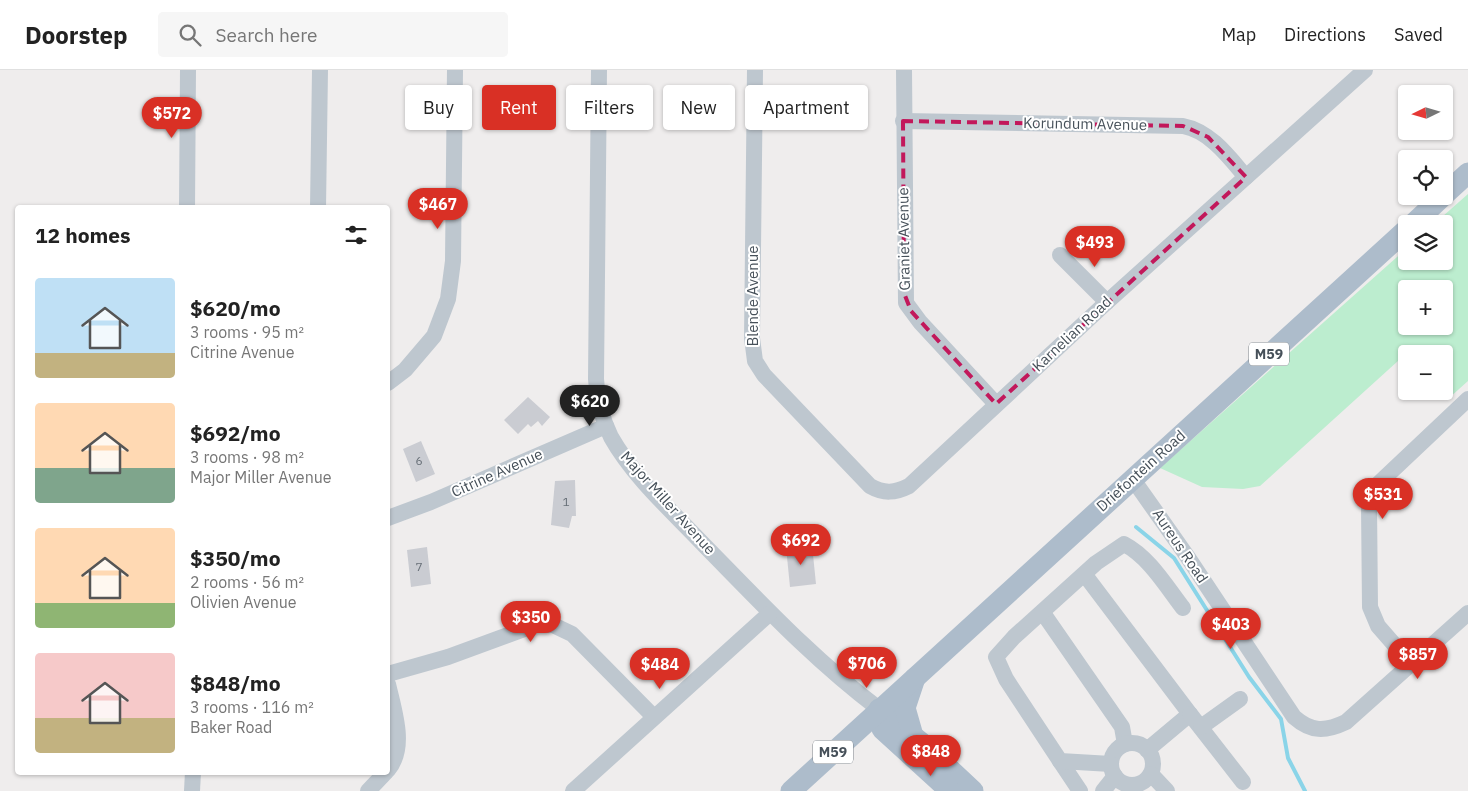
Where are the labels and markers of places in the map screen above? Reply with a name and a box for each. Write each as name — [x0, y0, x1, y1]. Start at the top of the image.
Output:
pin: $572 — [142, 97, 202, 139]
pin: $467 — [408, 188, 468, 230]
pin: $493 — [1065, 226, 1125, 268]
pin: $620 — [560, 384, 620, 427]
pin: $531 — [1353, 478, 1413, 520]
pin: $692 — [771, 524, 831, 566]
pin: $350 — [501, 600, 561, 643]
pin: $403 — [1201, 608, 1261, 650]
pin: $857 — [1388, 638, 1448, 680]
pin: $706 — [837, 646, 897, 689]
pin: $484 — [630, 648, 690, 690]
pin: $848 — [901, 734, 961, 777]

